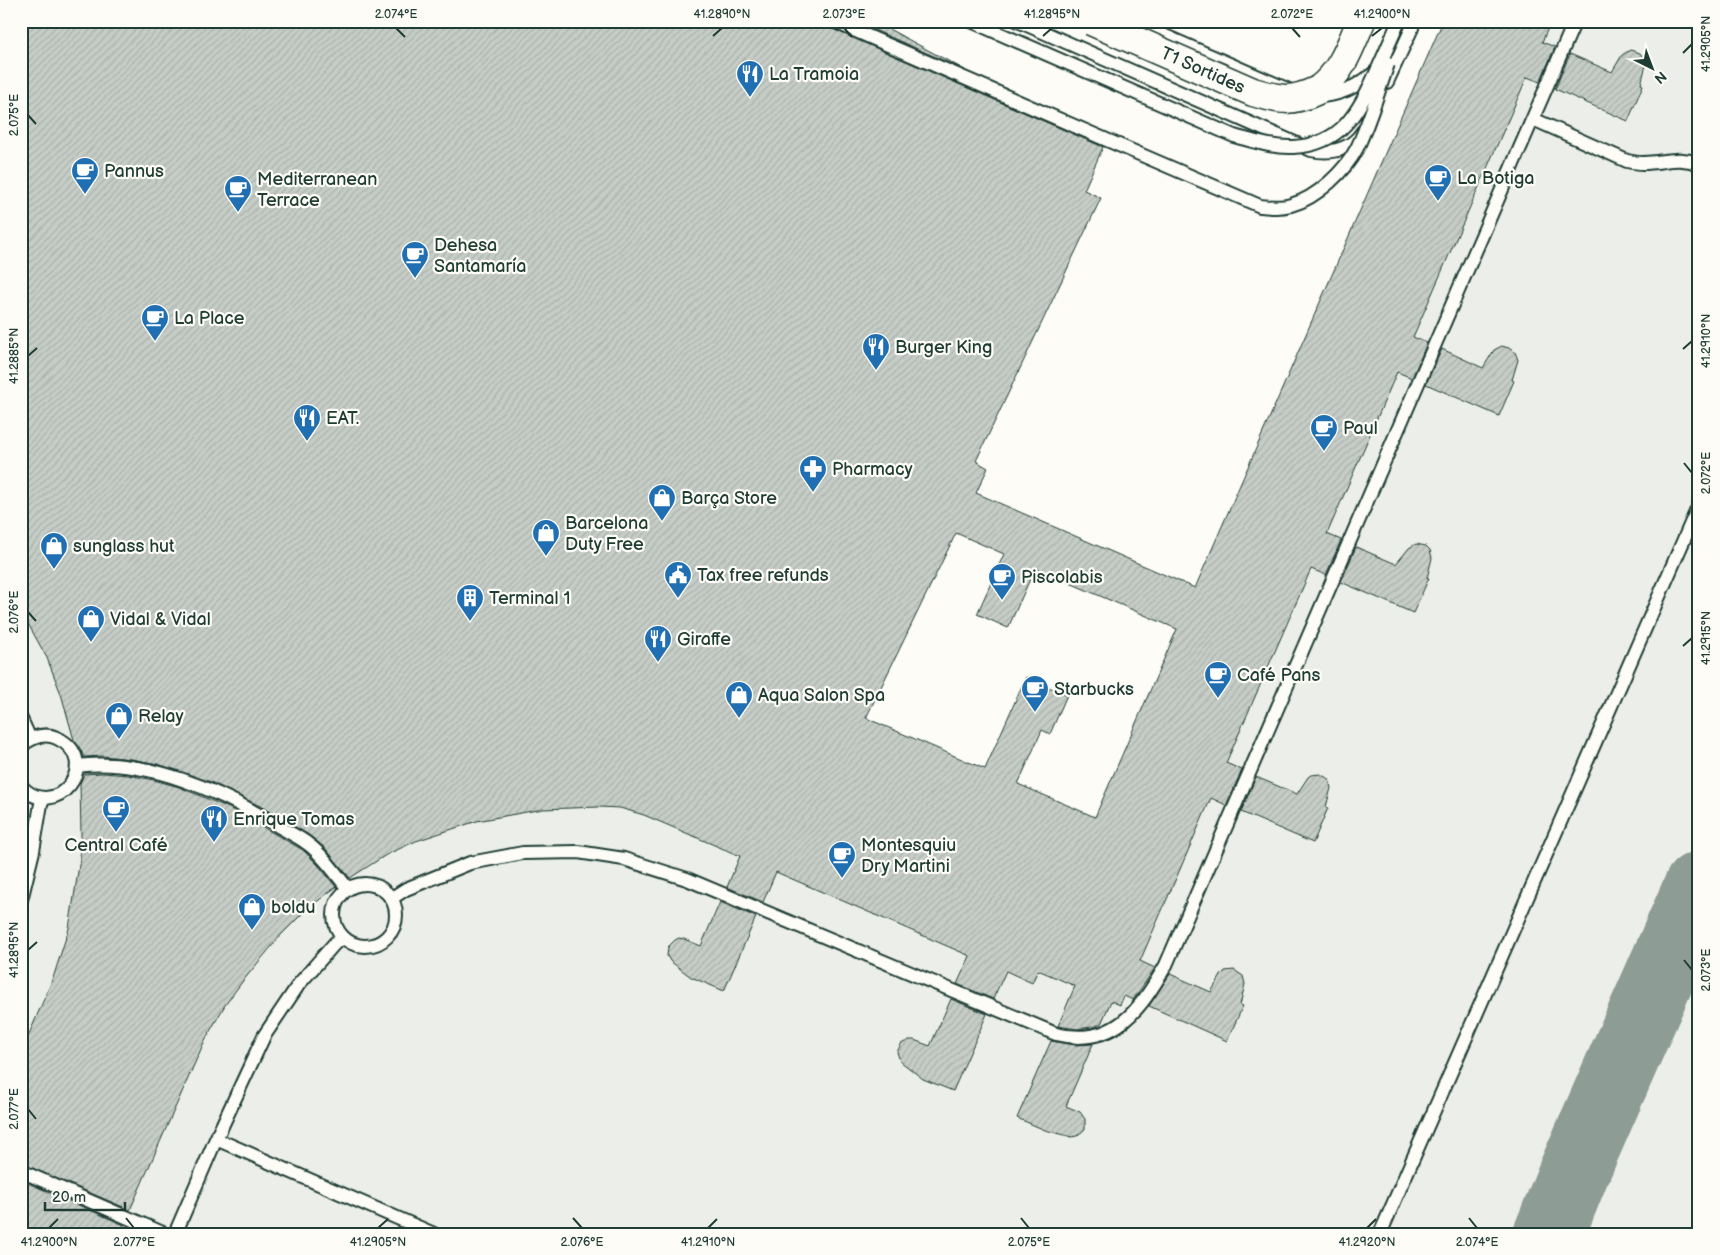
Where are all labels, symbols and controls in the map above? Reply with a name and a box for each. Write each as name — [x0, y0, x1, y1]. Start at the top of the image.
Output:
text: 2.074°E — [375, 7, 417, 22]
text: 41.2890°N — [694, 7, 750, 22]
text: 2.073°E — [823, 7, 866, 22]
text: 41.2895°N — [1024, 7, 1080, 22]
text: 2.072°E — [1271, 7, 1313, 22]
text: 41.2900°N — [1354, 7, 1411, 22]
text: 41.2905°N — [1699, 16, 1714, 72]
north arrow — [1628, 42, 1678, 92]
street label: T1 Sortides — [1158, 43, 1248, 98]
restaurant icon: La Tramoia — [735, 59, 765, 98]
place label: La Tramoia — [769, 64, 859, 85]
text: N — [1651, 67, 1670, 87]
text: 2.075°E — [7, 94, 22, 136]
cafe icon: Pannus — [70, 156, 100, 195]
place label: Pannus — [104, 161, 164, 182]
cafe icon: La Botiga — [1423, 163, 1453, 202]
place label: La Botiga — [1457, 168, 1535, 189]
place label: Mediterranean Terrace — [257, 169, 377, 211]
cafe icon: Mediterranean Terrace — [223, 174, 253, 213]
place label: Dehesa Santamaría — [434, 235, 526, 277]
cafe icon: Dehesa Santamaría — [400, 240, 430, 279]
cafe icon: La Place — [140, 303, 170, 342]
place label: La Place — [174, 308, 245, 329]
text: 41.2910°N — [1699, 314, 1714, 368]
text: 41.2885°N — [7, 328, 22, 384]
restaurant icon: Burger King — [861, 332, 891, 371]
place label: Burger King — [895, 337, 992, 358]
restaurant icon: EAT. — [292, 403, 322, 442]
place label: EAT. — [326, 408, 359, 429]
cafe icon: Paul — [1309, 413, 1339, 452]
place label: Paul — [1343, 418, 1378, 439]
text: 2.072°E — [1699, 452, 1714, 494]
pharmacy icon: Pharmacy — [798, 454, 828, 493]
place label: Pharmacy — [832, 459, 913, 480]
shop icon: Barça Store — [647, 483, 677, 522]
place label: Barça Store — [681, 488, 777, 509]
place label: Barcelona Duty Free — [565, 513, 648, 555]
shop icon: Barcelona Duty Free — [531, 518, 561, 557]
shop icon: sunglass hut — [39, 531, 69, 570]
place label: sunglass hut — [73, 536, 175, 557]
public building icon: Tax free refunds — [663, 560, 693, 599]
cafe icon: Piscolabis — [987, 562, 1017, 601]
place label: Tax free refunds — [697, 565, 829, 586]
place label: Piscolabis — [1021, 567, 1103, 588]
building icon: Terminal 1 — [455, 583, 485, 622]
place label: Terminal 1 — [489, 588, 570, 609]
text: 2.076°E — [7, 590, 22, 633]
shop icon: Vidal & Vidal — [76, 604, 106, 643]
place label: Vidal & Vidal — [110, 609, 211, 630]
text: 41.2915°N — [1699, 611, 1714, 665]
restaurant icon: Giraffe — [643, 624, 673, 663]
place label: Giraffe — [677, 629, 731, 650]
cafe icon: Café Pans — [1203, 660, 1233, 699]
place label: Café Pans — [1237, 665, 1321, 686]
cafe icon: Starbucks — [1020, 674, 1050, 713]
place label: Starbucks — [1054, 679, 1134, 700]
shop icon: Aqua Salon Spa — [724, 680, 754, 719]
place label: Aqua Salon Spa — [758, 685, 885, 706]
shop icon: Relay — [104, 701, 134, 740]
place label: Relay — [138, 706, 185, 727]
cafe icon: Central Café — [101, 794, 131, 833]
restaurant icon: Enrique Tomas — [199, 804, 229, 843]
place label: Enrique Tomas — [233, 809, 354, 830]
place label: Central Café — [64, 835, 168, 856]
place label: Montesquiu Dry Martini — [861, 835, 956, 877]
cafe icon: Montesquiu Dry Martini — [827, 840, 857, 879]
shop icon: boldu — [237, 892, 267, 931]
place label: boldu — [271, 897, 316, 918]
text: 41.2895°N — [7, 922, 22, 978]
text: 2.073°E — [1699, 948, 1714, 991]
text: 2.077°E — [7, 1088, 22, 1130]
scale bar — [45, 1180, 125, 1212]
text: 20 m — [52, 1188, 86, 1207]
text: 41.2900°N — [21, 1235, 78, 1250]
text: 2.077°E — [113, 1235, 155, 1250]
text: 41.2905°N — [350, 1235, 406, 1250]
text: 2.076°E — [561, 1235, 604, 1250]
text: 41.2910°N — [681, 1235, 735, 1250]
text: 2.075°E — [1008, 1235, 1050, 1250]
text: 41.2920°N — [1338, 1235, 1396, 1250]
text: 2.074°E — [1456, 1235, 1498, 1250]

